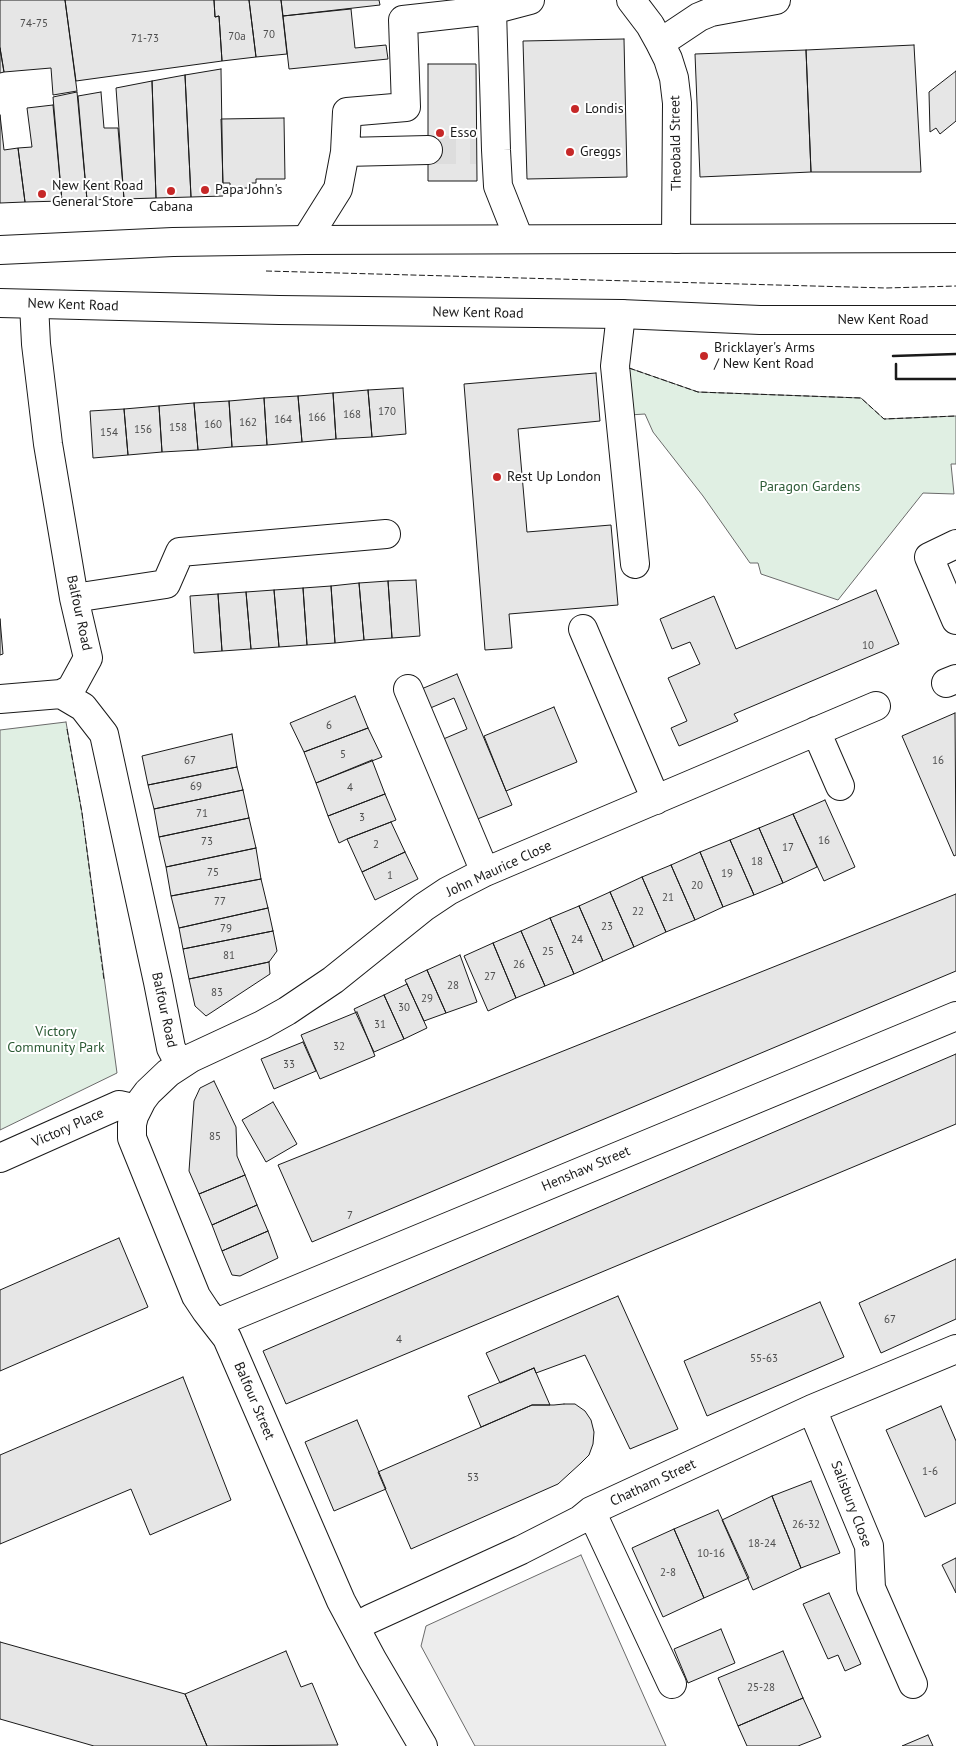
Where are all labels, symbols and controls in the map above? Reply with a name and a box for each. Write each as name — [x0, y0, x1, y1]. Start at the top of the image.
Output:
house number: 74-75 — [20, 17, 48, 31]
house number: 70 — [263, 28, 275, 42]
house number: 70a — [228, 30, 246, 44]
house number: 71-73 — [131, 32, 159, 46]
street label: Theobald Street — [667, 95, 685, 191]
place label: Londis — [585, 101, 624, 117]
marker: Londis — [569, 103, 581, 115]
place label: Esso — [450, 125, 477, 141]
marker: Esso — [434, 127, 446, 139]
place label: Greggs — [580, 144, 621, 160]
marker: Greggs — [564, 146, 576, 158]
place label: New Kent Road General Store — [52, 178, 143, 210]
place label: Papa John's — [215, 182, 283, 198]
marker: Papa John's — [199, 184, 211, 196]
marker: Cabana — [165, 185, 177, 197]
marker: New Kent Road General Store — [36, 188, 48, 200]
place label: Cabana — [149, 199, 193, 215]
street label: New Kent Road — [27, 295, 119, 315]
street label: New Kent Road — [432, 304, 524, 322]
street label: New Kent Road — [837, 312, 929, 328]
place label: Bricklayer's Arms / New Kent Road — [714, 340, 815, 372]
marker: Bricklayer's Arms / New Kent Road — [698, 350, 710, 362]
house number: 170 — [378, 405, 396, 419]
house number: 168 — [343, 408, 361, 422]
house number: 166 — [308, 411, 326, 425]
house number: 164 — [274, 413, 292, 427]
house number: 162 — [239, 416, 257, 430]
house number: 160 — [204, 418, 222, 432]
house number: 158 — [169, 421, 187, 435]
house number: 156 — [134, 423, 152, 437]
house number: 154 — [100, 426, 118, 440]
place label: Rest Up London — [507, 469, 601, 485]
marker: Rest Up London — [491, 471, 503, 483]
park label: Paragon Gardens — [760, 479, 860, 495]
street label: Balfour Road — [63, 574, 95, 652]
house number: 10 — [862, 639, 874, 653]
house number: 6 — [326, 719, 332, 733]
house number: 5 — [340, 748, 346, 762]
house number: 67 — [184, 754, 196, 768]
house number: 16 — [932, 754, 944, 768]
house number: 69 — [190, 780, 202, 794]
house number: 4 — [347, 781, 353, 795]
house number: 71 — [196, 807, 208, 821]
house number: 3 — [359, 811, 365, 825]
house number: 16 — [818, 834, 830, 848]
house number: 73 — [201, 835, 213, 849]
street label: John Maurice Close — [444, 837, 554, 901]
house number: 2 — [373, 838, 379, 852]
house number: 17 — [782, 841, 794, 855]
house number: 18 — [751, 855, 763, 869]
house number: 75 — [207, 866, 219, 880]
house number: 19 — [721, 867, 733, 881]
house number: 1 — [387, 869, 393, 883]
house number: 20 — [691, 879, 703, 893]
house number: 21 — [662, 891, 674, 905]
house number: 77 — [214, 895, 226, 909]
house number: 22 — [632, 905, 644, 919]
house number: 23 — [601, 920, 613, 934]
house number: 79 — [220, 922, 232, 936]
house number: 24 — [571, 933, 583, 947]
house number: 25 — [542, 945, 554, 959]
house number: 81 — [223, 949, 235, 963]
house number: 26 — [513, 958, 525, 972]
house number: 27 — [484, 970, 496, 984]
street label: Balfour Road — [148, 971, 180, 1049]
house number: 28 — [447, 979, 459, 993]
house number: 83 — [211, 986, 223, 1000]
house number: 29 — [421, 992, 433, 1006]
house number: 30 — [398, 1001, 410, 1015]
house number: 31 — [374, 1018, 386, 1032]
park label: Victory Community Park — [7, 1024, 105, 1056]
house number: 32 — [333, 1040, 345, 1054]
house number: 33 — [283, 1058, 295, 1072]
street label: Victory Place — [29, 1105, 107, 1151]
house number: 85 — [209, 1130, 221, 1144]
street label: Henshaw Street — [539, 1143, 633, 1195]
house number: 7 — [347, 1209, 353, 1223]
house number: 67 — [884, 1313, 896, 1327]
house number: 4 — [396, 1333, 402, 1347]
house number: 55-63 — [750, 1352, 778, 1366]
street label: Balfour Street — [230, 1360, 278, 1442]
street label: Chatham Street — [607, 1456, 699, 1510]
street label: Salisbury Close — [827, 1459, 875, 1549]
house number: 1-6 — [922, 1465, 938, 1479]
house number: 53 — [467, 1471, 479, 1485]
house number: 26-32 — [792, 1518, 820, 1532]
house number: 18-24 — [748, 1537, 776, 1551]
house number: 10-16 — [697, 1547, 725, 1561]
house number: 2-8 — [660, 1566, 676, 1580]
house number: 25-28 — [747, 1681, 775, 1695]

